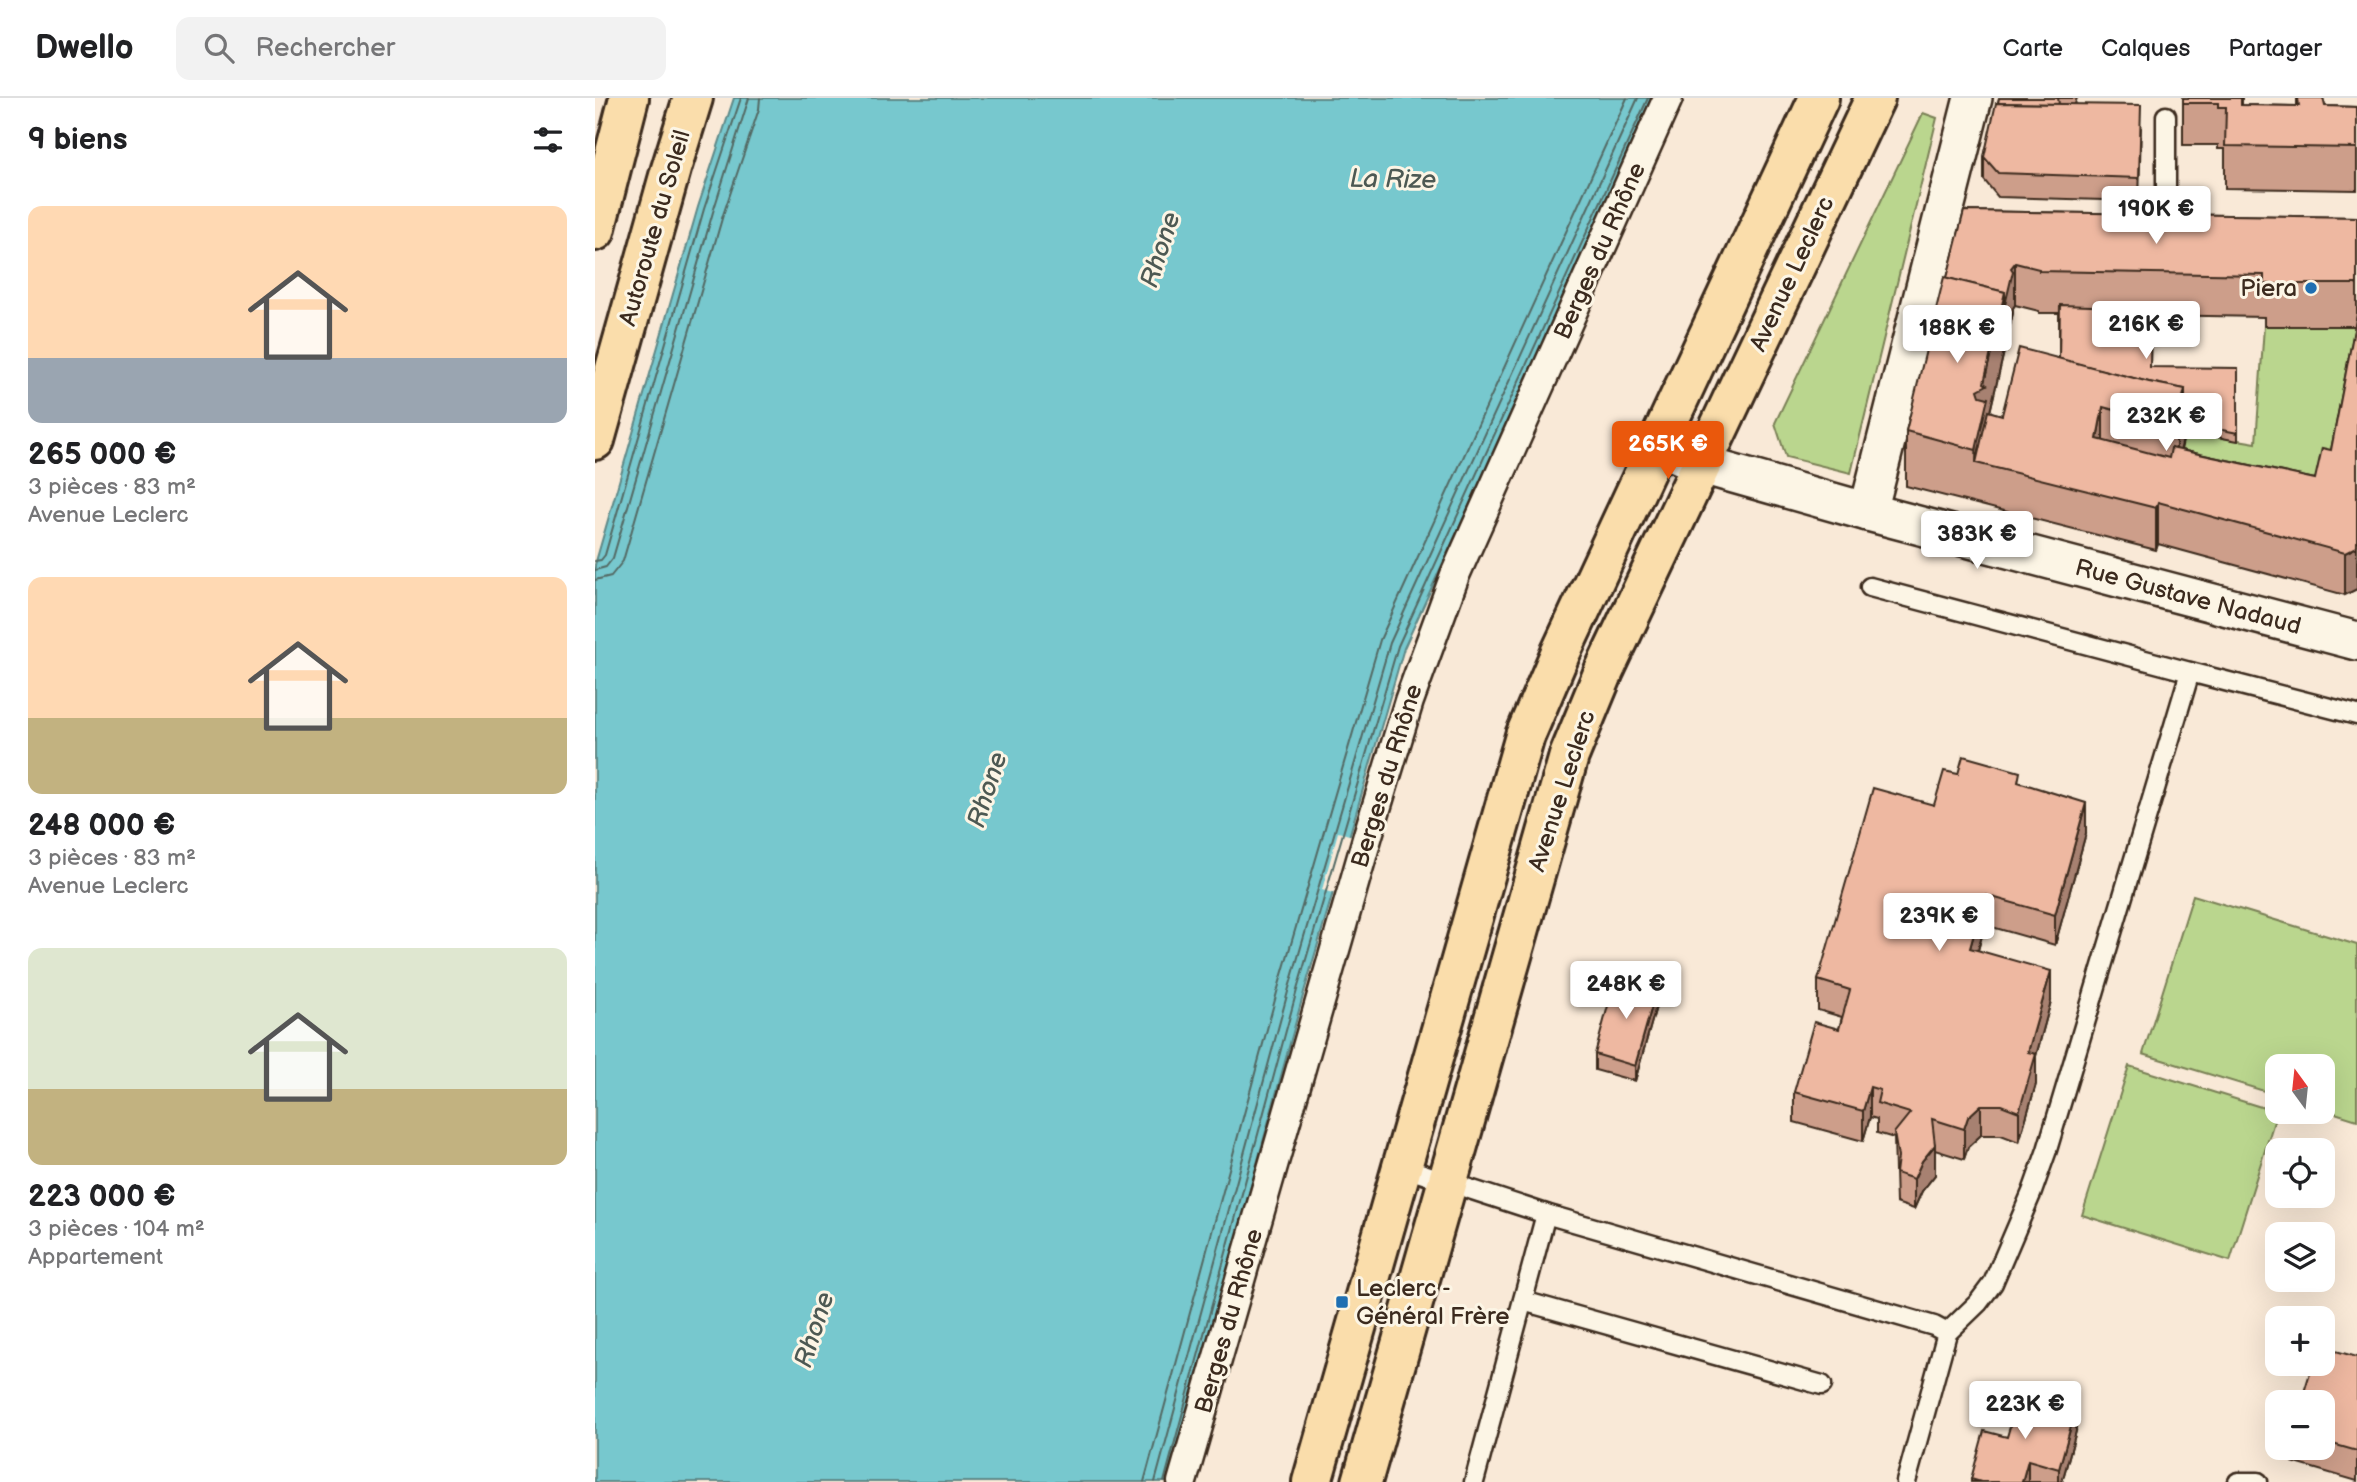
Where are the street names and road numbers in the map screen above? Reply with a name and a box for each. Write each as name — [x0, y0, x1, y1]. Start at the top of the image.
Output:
street label: Autoroute du Soleil — [613, 127, 697, 329]
street label: Berges du Rhône — [1548, 158, 1652, 344]
street label: Avenue Leclerc — [1743, 192, 1841, 356]
street label: Rue Gustave Nadaud — [2072, 553, 2304, 641]
street label: Berges du Rhône — [1345, 681, 1429, 871]
street label: Avenue Leclerc — [1522, 707, 1602, 875]
street label: Berges du Rhône — [1189, 1225, 1269, 1417]

